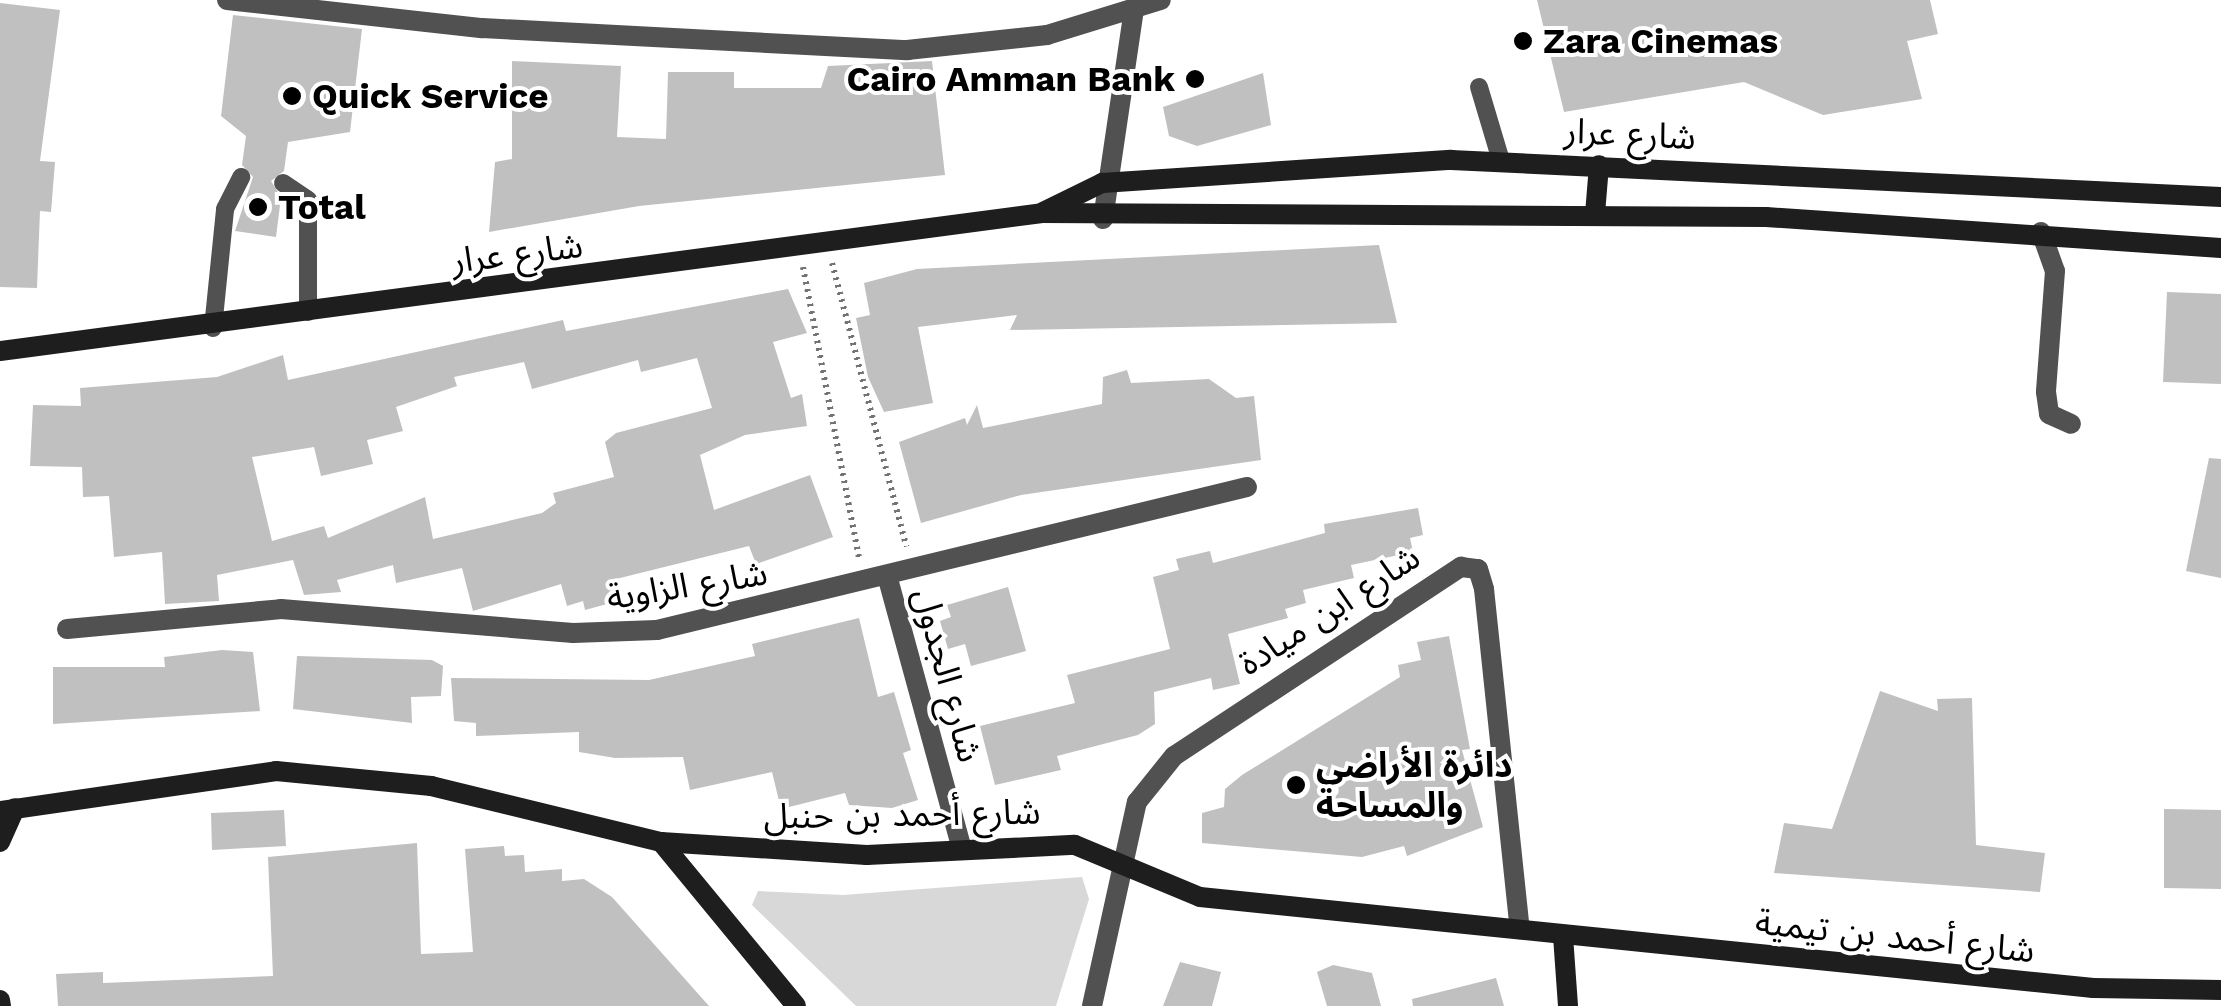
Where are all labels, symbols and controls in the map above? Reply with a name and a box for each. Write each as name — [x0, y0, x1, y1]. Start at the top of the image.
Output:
place label: Zara Cinemas — [1543, 20, 1778, 62]
marker: Zara Cinemas — [1512, 30, 1534, 52]
place label: Cairo Amman Bank — [846, 58, 1175, 100]
marker: Cairo Amman Bank — [1184, 68, 1206, 90]
place label: Quick Service — [312, 75, 549, 117]
marker: Quick Service — [281, 85, 303, 107]
street label: شارع عرار — [1563, 110, 1697, 158]
place label: Total — [278, 186, 366, 228]
marker: Total — [247, 196, 269, 218]
street label: شارع عرار — [449, 224, 585, 282]
street label: شارع ابن ميادة — [1230, 536, 1428, 684]
street label: شارع الزاوية — [604, 552, 770, 618]
street label: شارع الجدول — [905, 583, 991, 767]
place label: دائرة الأراضي والمساحة — [1316, 744, 1512, 826]
marker: دائرة الأراضي والمساحة — [1285, 774, 1307, 796]
street label: شارع أحمد بن حنبل — [763, 791, 1041, 837]
street label: شارع أحمد بن تيمية — [1753, 900, 2037, 972]

